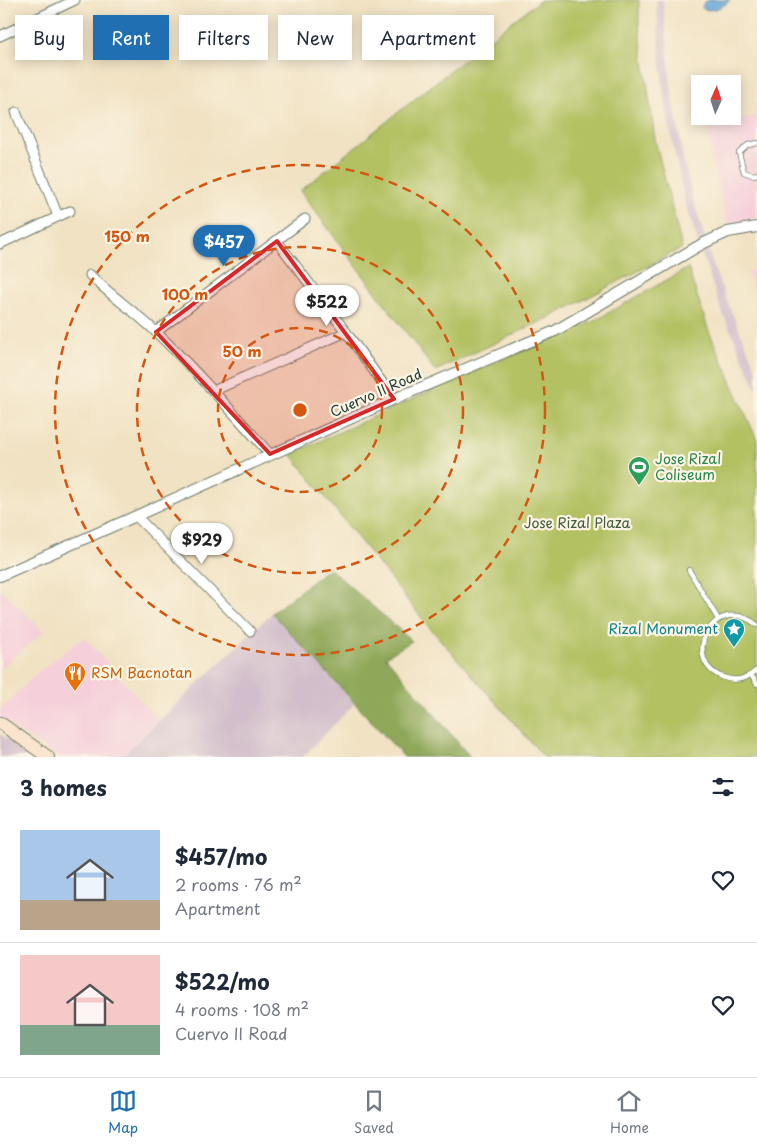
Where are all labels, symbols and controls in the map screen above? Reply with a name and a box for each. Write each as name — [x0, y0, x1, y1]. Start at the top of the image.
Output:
chip: Buy — [15, 15, 83, 60]
chip: Rent — [93, 15, 169, 60]
chip: Filters — [179, 15, 268, 60]
chip: New — [278, 15, 352, 60]
chip: Apartment — [362, 15, 494, 60]
north arrow — [691, 75, 741, 125]
map controls — [691, 75, 741, 125]
text: 150 m — [104, 224, 150, 247]
pin: $457 — [194, 224, 254, 267]
text: $457 — [204, 229, 244, 253]
text: 100 m — [162, 282, 208, 305]
pin: $522 — [297, 284, 357, 327]
text: $522 — [306, 289, 348, 313]
text: 50 m — [223, 339, 261, 362]
street label: Cuervo II Road — [327, 363, 425, 422]
centre of rings — [291, 401, 309, 419]
place label: Jose Rizal Coliseum — [655, 448, 721, 485]
sports icon: Jose Rizal Coliseum — [627, 455, 651, 486]
park label: Jose Rizal Plaza — [524, 512, 631, 533]
pin: $929 — [172, 522, 232, 565]
text: $929 — [182, 527, 222, 551]
place icon: Rizal Monument — [722, 617, 746, 648]
place label: Rizal Monument — [608, 618, 718, 639]
restaurant icon: RSM Bacnotan — [63, 661, 87, 692]
place label: RSM Bacnotan — [91, 662, 192, 683]
text: 3 homes — [20, 771, 107, 803]
icon: filters — [709, 773, 737, 801]
text: $457/mo — [175, 840, 267, 872]
icon: home — [60, 850, 120, 910]
icon: heart — [709, 866, 737, 894]
text: 2 rooms · 76 m² — [175, 872, 302, 896]
text: Apartment — [175, 896, 260, 920]
text: $522/mo — [175, 965, 270, 997]
icon: home — [60, 975, 120, 1035]
icon: heart — [709, 991, 737, 1019]
text: 4 rooms · 108 m² — [175, 997, 309, 1021]
text: Cuervo II Road — [175, 1021, 288, 1045]
tab: Map — [108, 1087, 138, 1138]
tab: Saved — [354, 1087, 394, 1138]
tab: Home — [610, 1087, 649, 1138]

